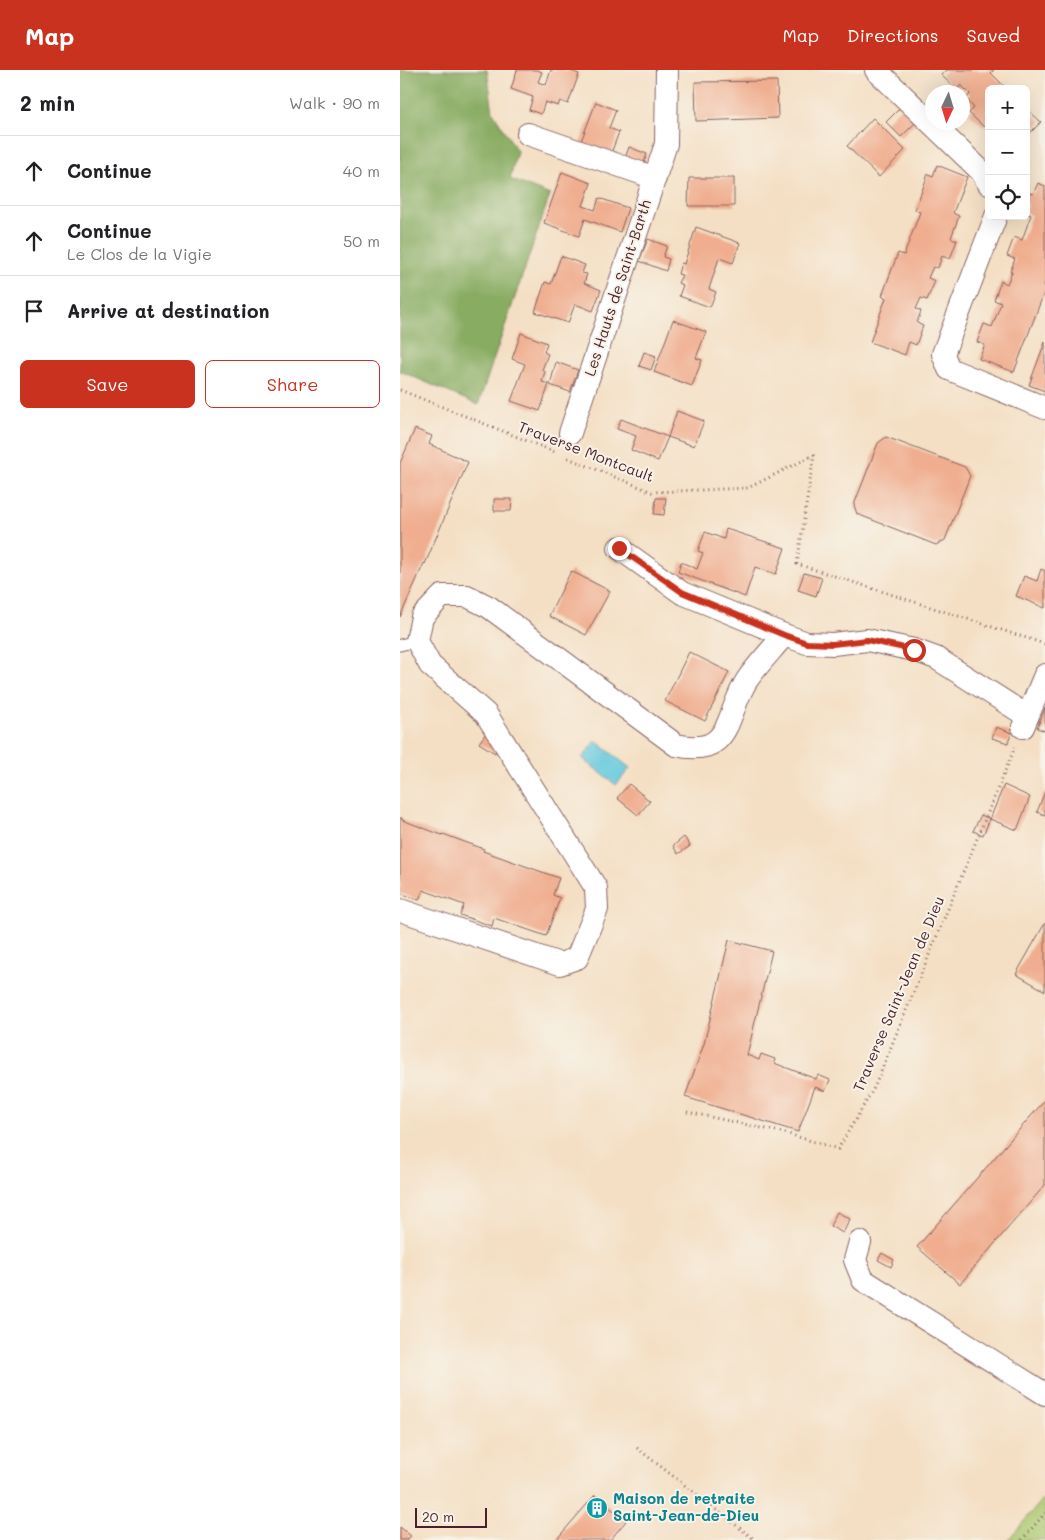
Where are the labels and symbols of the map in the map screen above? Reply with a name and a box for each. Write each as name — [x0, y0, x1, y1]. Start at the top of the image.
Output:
north arrow — [925, 85, 970, 130]
street label: Les Hauts de Saint-Barth — [579, 197, 655, 379]
street label: Traverse Montcault — [516, 416, 657, 486]
route end — [608, 537, 631, 560]
route start — [903, 639, 926, 662]
street label: Traverse Saint-Jean de Dieu — [848, 893, 948, 1095]
place label: Maison de retraite Saint-Jean-de-Dieu — [613, 1488, 759, 1525]
building icon: Maison de retraite Saint-Jean-de-Dieu — [585, 1496, 609, 1520]
scale bar — [415, 1505, 488, 1528]

